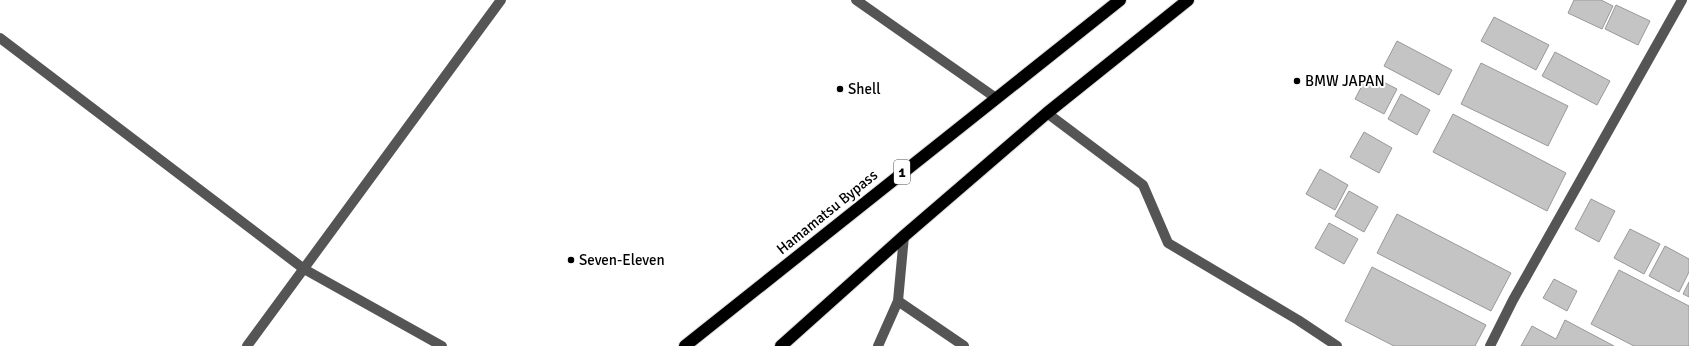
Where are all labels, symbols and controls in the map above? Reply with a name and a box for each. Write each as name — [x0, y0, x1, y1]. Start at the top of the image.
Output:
place label: BMW JAPAN — [1305, 72, 1385, 90]
marker: BMW JAPAN — [1292, 76, 1302, 86]
place label: Shell — [848, 80, 881, 98]
marker: Shell — [835, 84, 845, 94]
road number: 1 — [894, 160, 910, 184]
street label: Hamamatsu Bypass — [773, 166, 881, 258]
place label: Seven-Eleven — [579, 251, 665, 269]
marker: Seven-Eleven — [566, 255, 576, 265]

